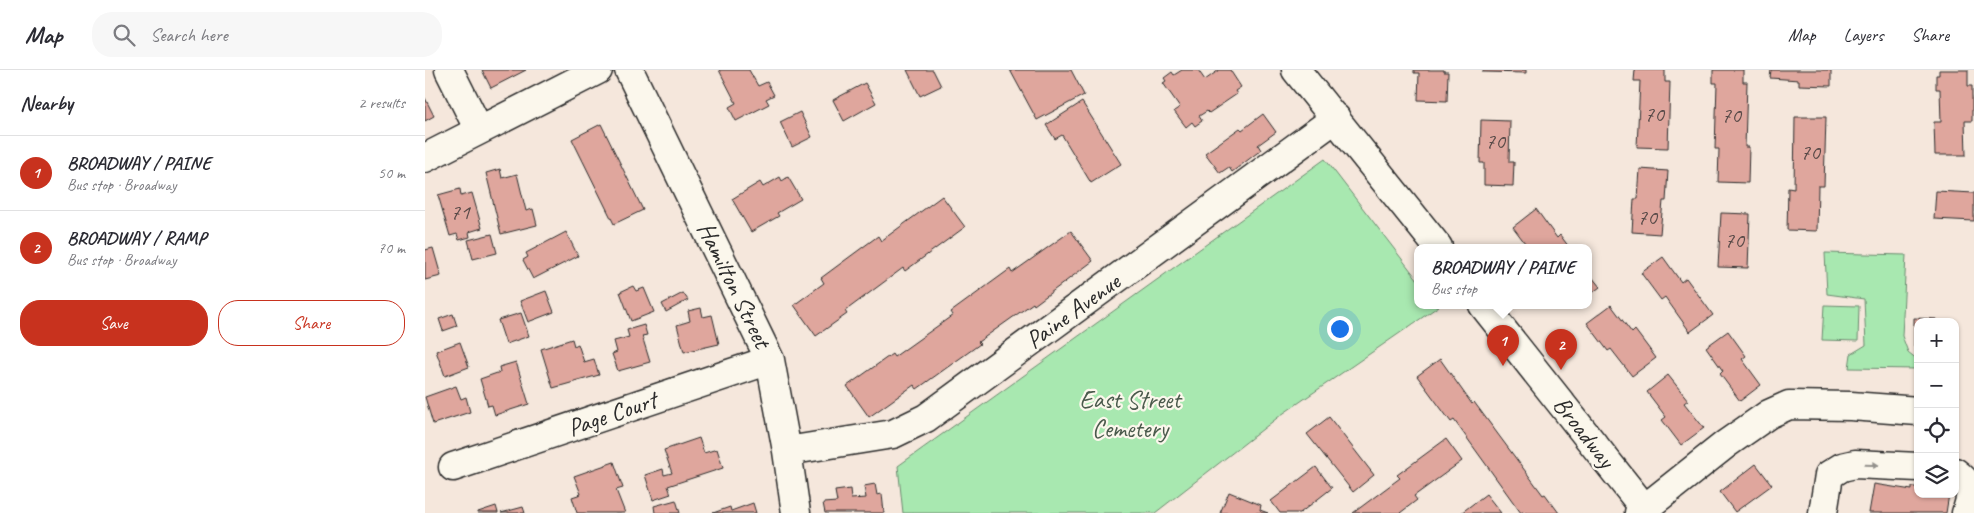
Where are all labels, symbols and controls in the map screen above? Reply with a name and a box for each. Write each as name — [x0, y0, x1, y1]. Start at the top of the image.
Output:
search box — [92, 12, 442, 57]
text: Map — [25, 20, 62, 50]
icon: search — [110, 21, 138, 49]
text: Search here — [150, 23, 228, 47]
text: Map — [1788, 24, 1816, 46]
text: Layers — [1844, 24, 1883, 46]
text: Share — [1911, 24, 1949, 46]
text: Nearby — [20, 90, 73, 116]
text: 2 results — [358, 93, 405, 113]
house number: 70 — [1644, 100, 1666, 128]
house number: 70 — [1721, 101, 1743, 129]
house number: 70 — [1485, 127, 1507, 155]
house number: 70 — [1800, 138, 1822, 166]
text: BROADWAY / PAINE — [67, 151, 211, 175]
text: 1 — [32, 163, 40, 183]
text: 50 m — [378, 163, 405, 183]
text: Bus stop · Broadway — [67, 175, 176, 195]
house number: 71 — [450, 198, 471, 226]
house number: 70 — [1637, 203, 1659, 231]
street label: Hamilton Street — [690, 217, 779, 356]
text: BROADWAY / RAMP — [67, 226, 206, 250]
house number: 70 — [1724, 226, 1746, 254]
text: 2 — [32, 238, 40, 258]
text: 70 m — [378, 238, 405, 258]
popup — [1414, 244, 1592, 309]
text: Bus stop · Broadway — [67, 250, 176, 270]
text: BROADWAY / PAINE — [1431, 255, 1575, 279]
street label: Paine Avenue — [1019, 265, 1128, 356]
text: Bus stop — [1431, 279, 1477, 299]
button: Save — [20, 300, 208, 346]
button: Share — [218, 300, 405, 346]
your location — [1327, 316, 1353, 342]
map controls — [1914, 318, 1959, 498]
button: + — [1914, 318, 1959, 363]
pin: 1 — [1487, 325, 1519, 366]
pin: 2 — [1545, 329, 1577, 370]
button: − — [1914, 363, 1959, 408]
street label: Page Court — [563, 383, 664, 444]
park label: East Street Cemetery — [1080, 384, 1183, 445]
street label: Broadway — [1546, 390, 1623, 476]
button: locate — [1914, 408, 1959, 453]
button: layers — [1914, 453, 1959, 498]
one-way arrow — [1864, 461, 1880, 469]

